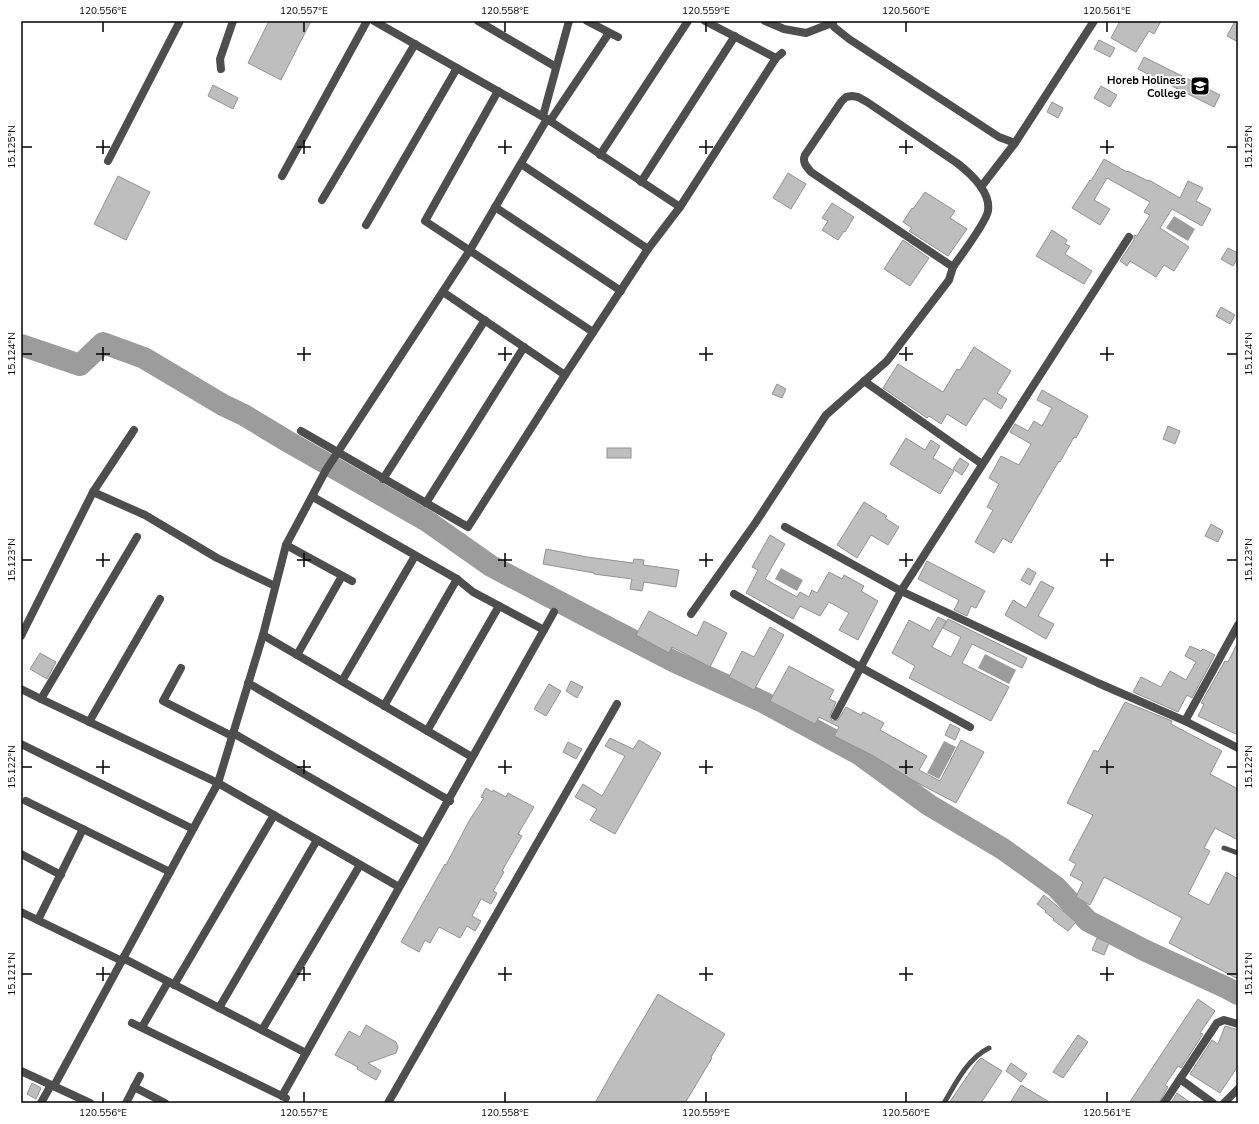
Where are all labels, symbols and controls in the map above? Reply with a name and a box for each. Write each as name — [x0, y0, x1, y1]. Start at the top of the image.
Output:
text: 120.556°E — [79, 4, 127, 18]
text: 120.557°E — [280, 4, 328, 18]
text: 120.558°E — [481, 4, 529, 18]
text: 120.559°E — [682, 4, 730, 18]
text: 120.560°E — [882, 4, 930, 18]
text: 120.561°E — [1083, 4, 1131, 18]
place label: Horeb Holiness College — [1107, 73, 1186, 101]
school or university icon: Horeb Holiness College — [1189, 75, 1211, 97]
text: 15.125°N — [5, 125, 19, 169]
text: 15.125°N — [1242, 125, 1256, 169]
text: 15.124°N — [5, 332, 19, 376]
text: 15.124°N — [1242, 332, 1256, 376]
text: 15.123°N — [5, 538, 19, 582]
text: 15.123°N — [1242, 538, 1256, 582]
text: 15.122°N — [5, 745, 19, 789]
text: 15.122°N — [1242, 745, 1256, 789]
text: 15.121°N — [5, 952, 19, 996]
text: 15.121°N — [1242, 952, 1256, 996]
text: 120.556°E — [79, 1106, 127, 1120]
text: 120.557°E — [280, 1106, 328, 1120]
text: 120.558°E — [481, 1106, 529, 1120]
text: 120.559°E — [682, 1106, 730, 1120]
text: 120.560°E — [882, 1106, 930, 1120]
text: 120.561°E — [1083, 1106, 1131, 1120]

